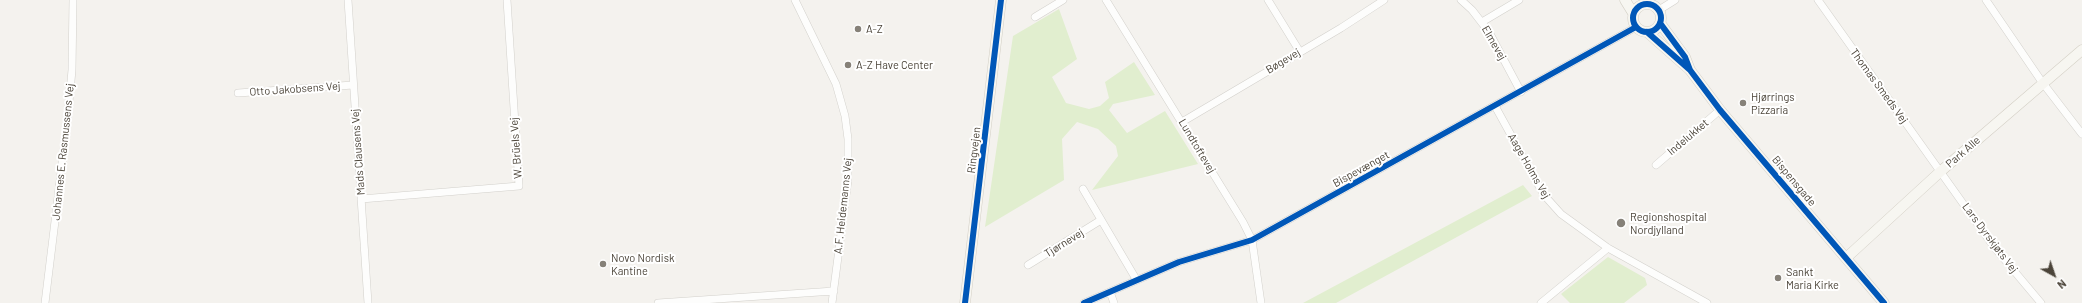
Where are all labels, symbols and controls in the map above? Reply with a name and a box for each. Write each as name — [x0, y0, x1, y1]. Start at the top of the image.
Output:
place label: A-Z — [866, 22, 883, 36]
street label: Elmevej — [1479, 23, 1509, 63]
marker: A-Z — [853, 24, 863, 34]
street label: Bøgevej — [1263, 46, 1303, 76]
street label: Thomas Smeds Vej — [1847, 46, 1911, 126]
place label: A-Z Have Center — [856, 58, 933, 72]
marker: A-Z Have Center — [843, 60, 853, 70]
street label: Otto Jakobsens Vej — [249, 79, 341, 99]
street label: Johannes E. Rasmussens Vej — [49, 83, 77, 221]
place label: Hjørrings Pizzaria — [1751, 90, 1795, 116]
marker: Hjørrings Pizzaria — [1738, 98, 1748, 108]
street label: Mads Clausens Vej — [348, 108, 368, 196]
street label: Indelukket — [1665, 116, 1711, 158]
street label: W. Brüels Vej — [507, 117, 525, 179]
street label: Lundtoftevej — [1176, 117, 1218, 175]
street label: Ringvejen — [965, 126, 983, 174]
street label: Aage Holms Vej — [1505, 131, 1553, 201]
street label: Park Alle — [1943, 133, 1983, 171]
street label: Bispevænget — [1330, 148, 1392, 190]
street label: Bispensgade — [1769, 153, 1819, 209]
street label: A.F. Heidemanns Vej — [831, 157, 855, 255]
street label: Lars Dyrskjøts Vej — [1959, 200, 2021, 276]
place label: Regionshospital Nordjylland — [1630, 210, 1707, 236]
marker: Regionshospital Nordjylland — [1615, 217, 1627, 229]
street label: Tjørnevej — [1042, 226, 1086, 260]
place label: Novo Nordisk Kantine — [611, 251, 674, 277]
north arrow — [2034, 255, 2074, 295]
marker: Novo Nordisk Kantine — [598, 259, 608, 269]
place label: Sankt Maria Kirke — [1786, 265, 1839, 291]
marker: Sankt Maria Kirke — [1773, 273, 1783, 283]
text: N — [2055, 277, 2069, 292]

